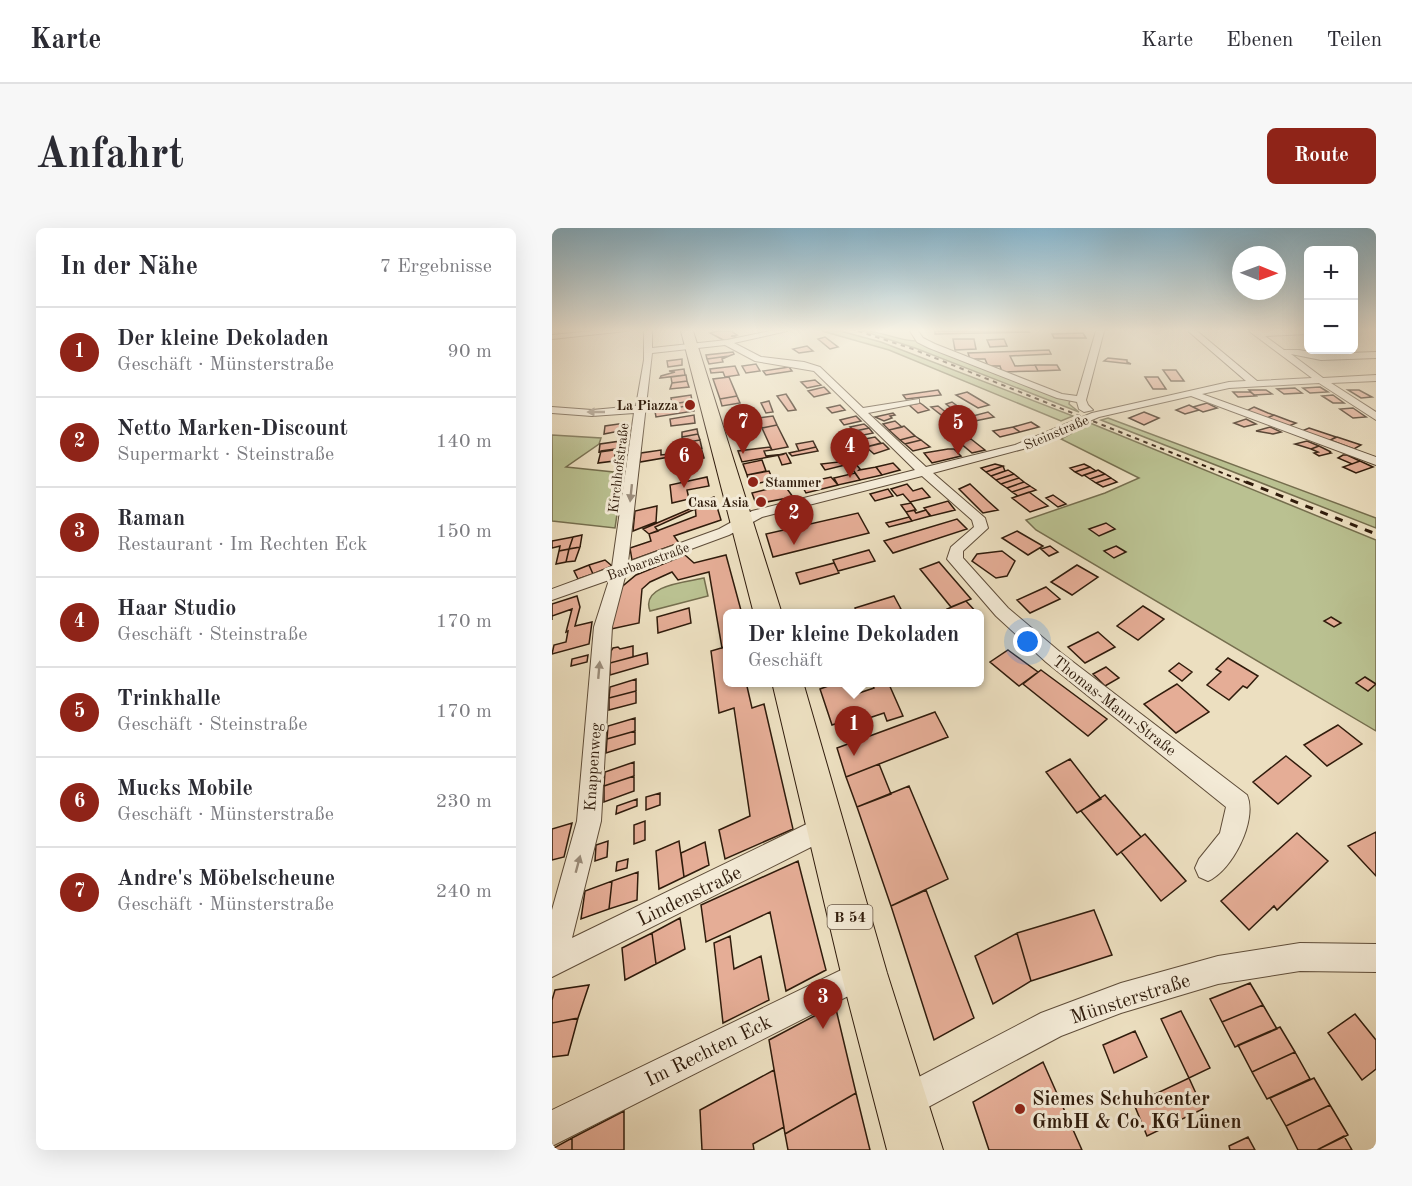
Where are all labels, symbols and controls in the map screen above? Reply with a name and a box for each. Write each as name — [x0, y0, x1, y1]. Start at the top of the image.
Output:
text: Karte — [30, 27, 101, 55]
text: Karte — [1141, 30, 1193, 51]
text: Ebenen — [1226, 30, 1293, 51]
text: Teilen — [1326, 30, 1382, 51]
button: Route — [1267, 128, 1376, 184]
text: Anfahrt — [36, 135, 184, 177]
north arrow — [1232, 246, 1286, 300]
map controls — [1304, 246, 1358, 354]
button: + — [1304, 246, 1358, 300]
text: In der Nähe — [60, 254, 198, 280]
text: 7 Ergebnisse — [380, 257, 492, 277]
button: − — [1304, 300, 1358, 354]
text: Der kleine Dekoladen — [117, 328, 329, 350]
text: 1 — [74, 342, 85, 362]
text: 90 m — [447, 342, 492, 362]
text: Geschäft · Münsterstraße — [117, 355, 334, 375]
marker: La Piazza — [683, 398, 697, 412]
place label: La Piazza — [617, 399, 678, 413]
pin: 7 — [724, 404, 762, 454]
pin: 5 — [938, 406, 978, 455]
one-way arrow — [587, 407, 606, 417]
street label: Steinstraße — [1022, 413, 1091, 453]
text: Netto Marken-Discount — [117, 418, 348, 440]
street label: Kirchhofstraße — [607, 422, 631, 514]
pin: 4 — [830, 428, 870, 478]
text: 2 — [74, 432, 85, 452]
text: 140 m — [436, 432, 492, 452]
pin: 6 — [664, 438, 704, 488]
text: Supermarkt · Steinstraße — [117, 445, 334, 465]
marker: Stammer — [746, 475, 760, 489]
place label: Stammer — [765, 476, 821, 490]
one-way arrow — [626, 483, 636, 502]
marker: Casa Asia — [754, 495, 768, 509]
place label: Casa Asia — [688, 496, 749, 510]
pin: 2 — [774, 496, 814, 545]
text: Raman — [117, 508, 185, 530]
text: 3 — [74, 522, 85, 542]
text: 150 m — [436, 522, 492, 542]
text: Restaurant · Im Rechten Eck — [117, 535, 367, 555]
street label: Barbarastraße — [605, 541, 691, 583]
text: Haar Studio — [117, 598, 236, 620]
popup — [723, 609, 984, 687]
text: 4 — [74, 612, 85, 632]
text: 170 m — [436, 612, 492, 632]
text: Der kleine Dekoladen — [748, 624, 959, 646]
text: Geschäft · Steinstraße — [117, 625, 307, 645]
your location — [1013, 627, 1042, 656]
text: Geschäft — [748, 651, 823, 671]
street label: Thomas-Mann-Straße — [1049, 654, 1179, 760]
one-way arrow — [594, 661, 604, 680]
text: Trinkhalle — [117, 688, 221, 710]
text: 5 — [74, 702, 85, 722]
text: 170 m — [436, 702, 492, 722]
pin: 1 — [834, 706, 874, 756]
text: Geschäft · Steinstraße — [117, 715, 307, 735]
street label: Knappenweg — [583, 722, 605, 812]
text: Mucks Mobile — [117, 778, 253, 800]
text: 6 — [74, 792, 85, 812]
text: 230 m — [436, 792, 492, 812]
text: Geschäft · Münsterstraße — [117, 805, 334, 825]
one-way arrow — [573, 854, 583, 873]
street label: Lindenstraße — [634, 863, 745, 931]
text: Andre's Möbelscheune — [117, 868, 335, 890]
text: 7 — [74, 882, 85, 902]
text: 240 m — [436, 882, 492, 902]
text: Geschäft · Münsterstraße — [117, 895, 334, 915]
road number: B 54 — [828, 905, 872, 929]
street label: Münsterstraße — [1068, 971, 1193, 1029]
pin: 3 — [804, 980, 842, 1029]
street label: Im Rechten Eck — [642, 1013, 775, 1091]
place label: Siemes Schuhcenter GmbH & Co. KG Lünen — [1032, 1090, 1242, 1133]
marker: Siemes Schuhcenter GmbH & Co. KG Lünen — [1013, 1102, 1027, 1116]

